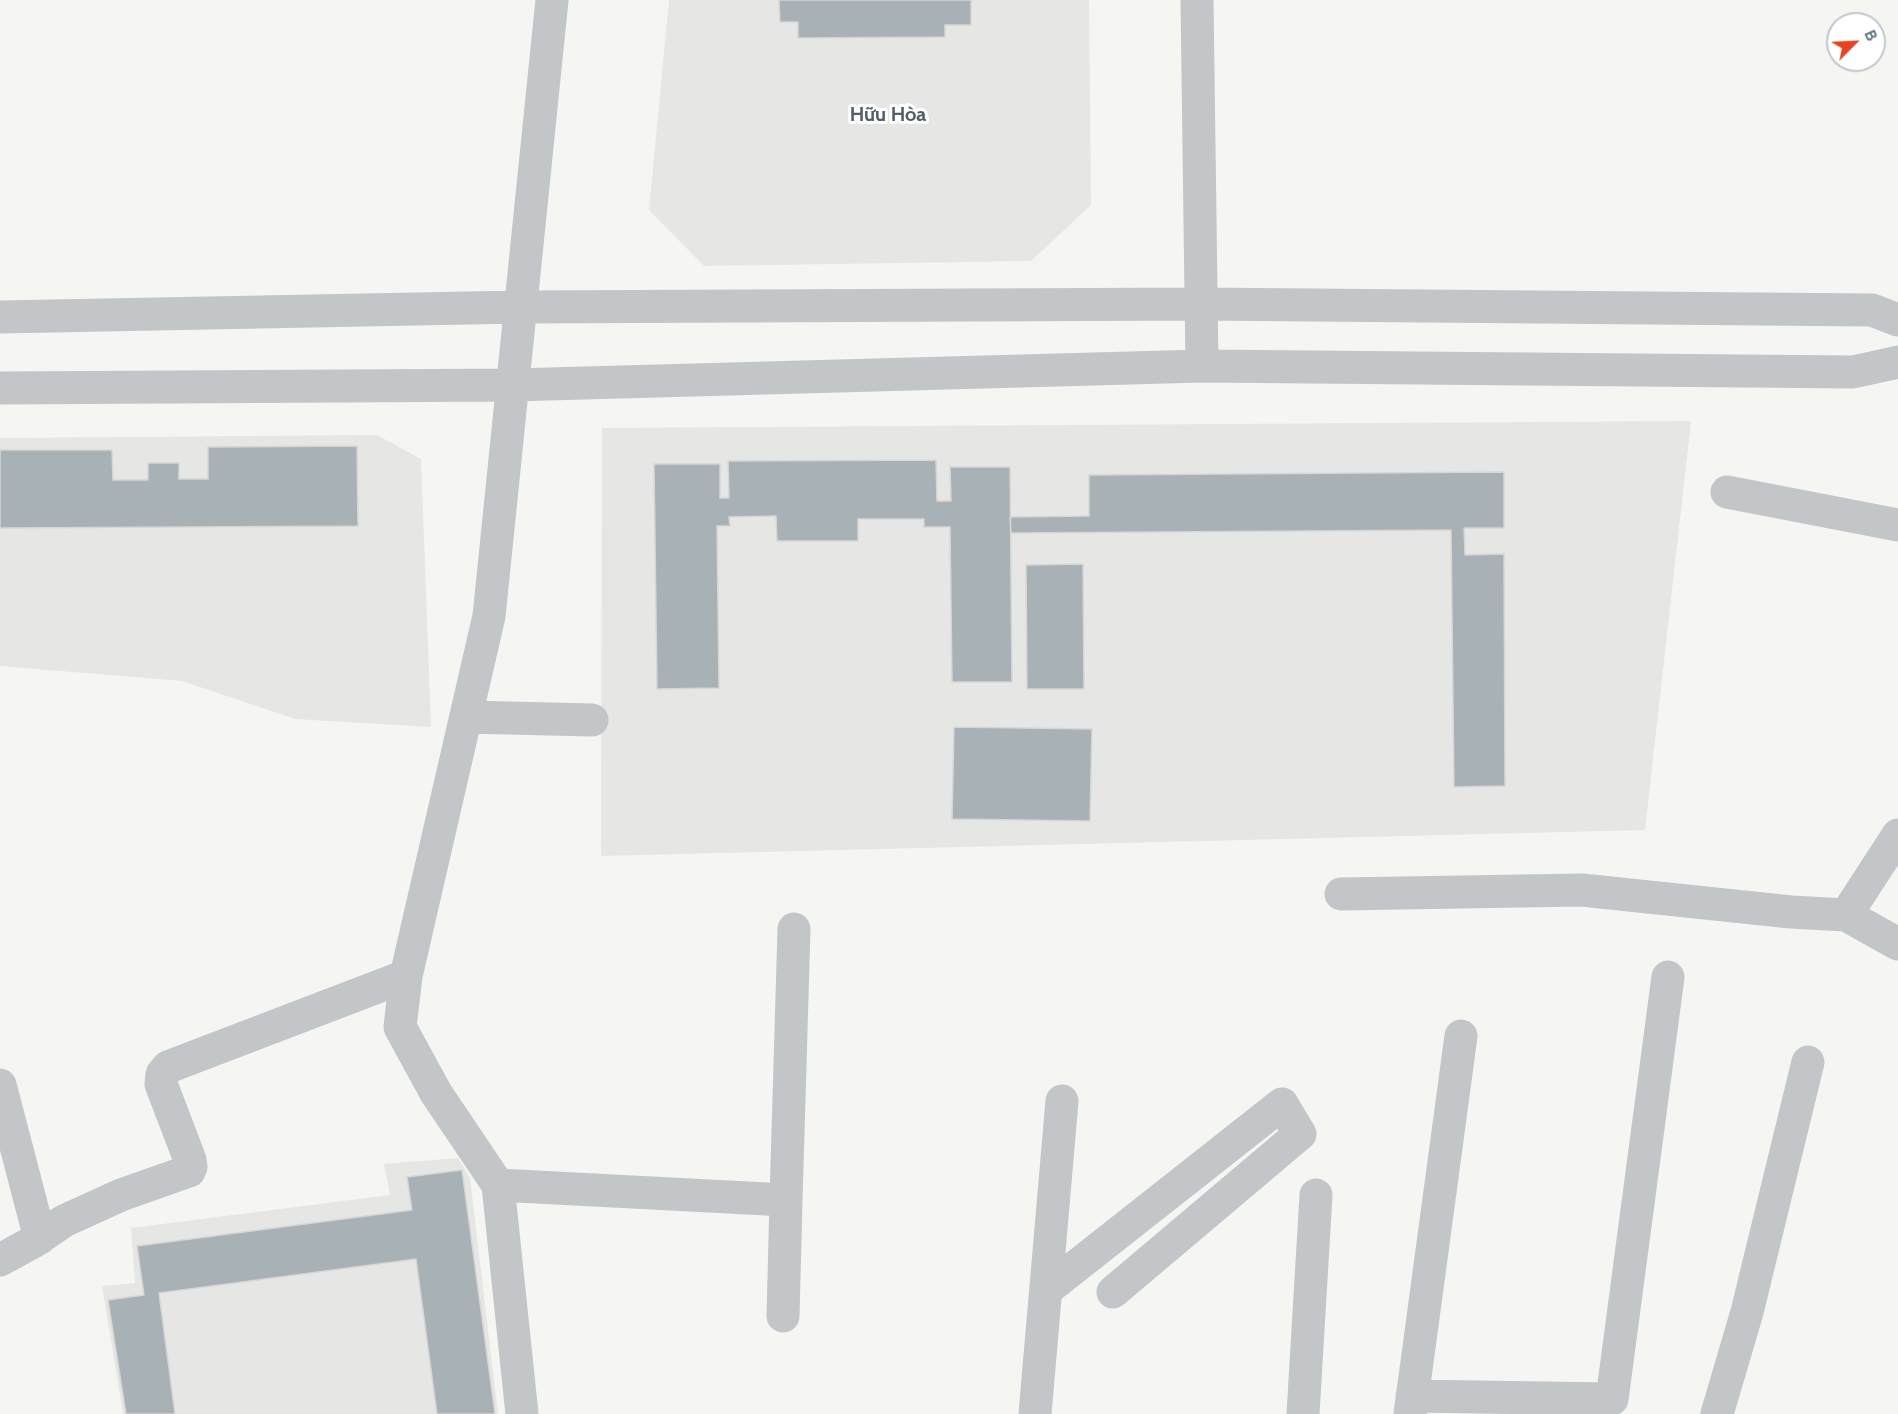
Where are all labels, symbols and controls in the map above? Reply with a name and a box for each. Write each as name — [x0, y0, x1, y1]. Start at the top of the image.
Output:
north arrow — [1826, 12, 1886, 72]
text: B — [1860, 27, 1882, 44]
district label: Hữu Hòa — [850, 103, 926, 127]

